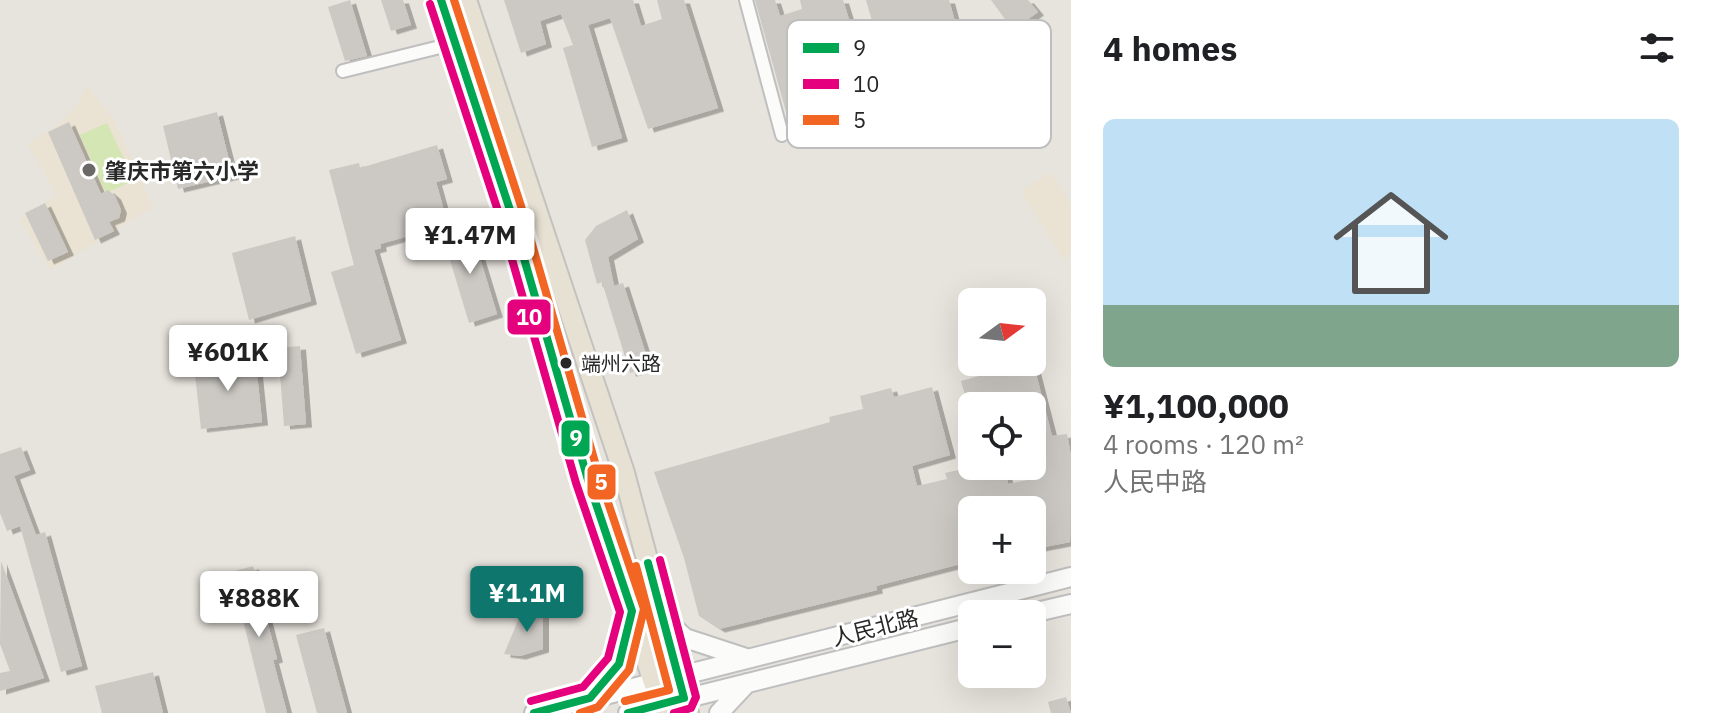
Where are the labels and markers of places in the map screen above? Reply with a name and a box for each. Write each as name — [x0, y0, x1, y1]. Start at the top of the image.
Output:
place label: 肇庆市第六小学 — [105, 156, 259, 185]
marker: 肇庆市第六小学 — [80, 161, 98, 179]
pin: ¥1.47M — [405, 208, 535, 276]
pin: ¥601K — [172, 325, 284, 393]
place label: 端州六路 — [581, 350, 661, 377]
marker: 端州六路 — [558, 355, 574, 371]
pin: ¥1.1M — [471, 566, 583, 634]
pin: ¥888K — [203, 571, 315, 639]

